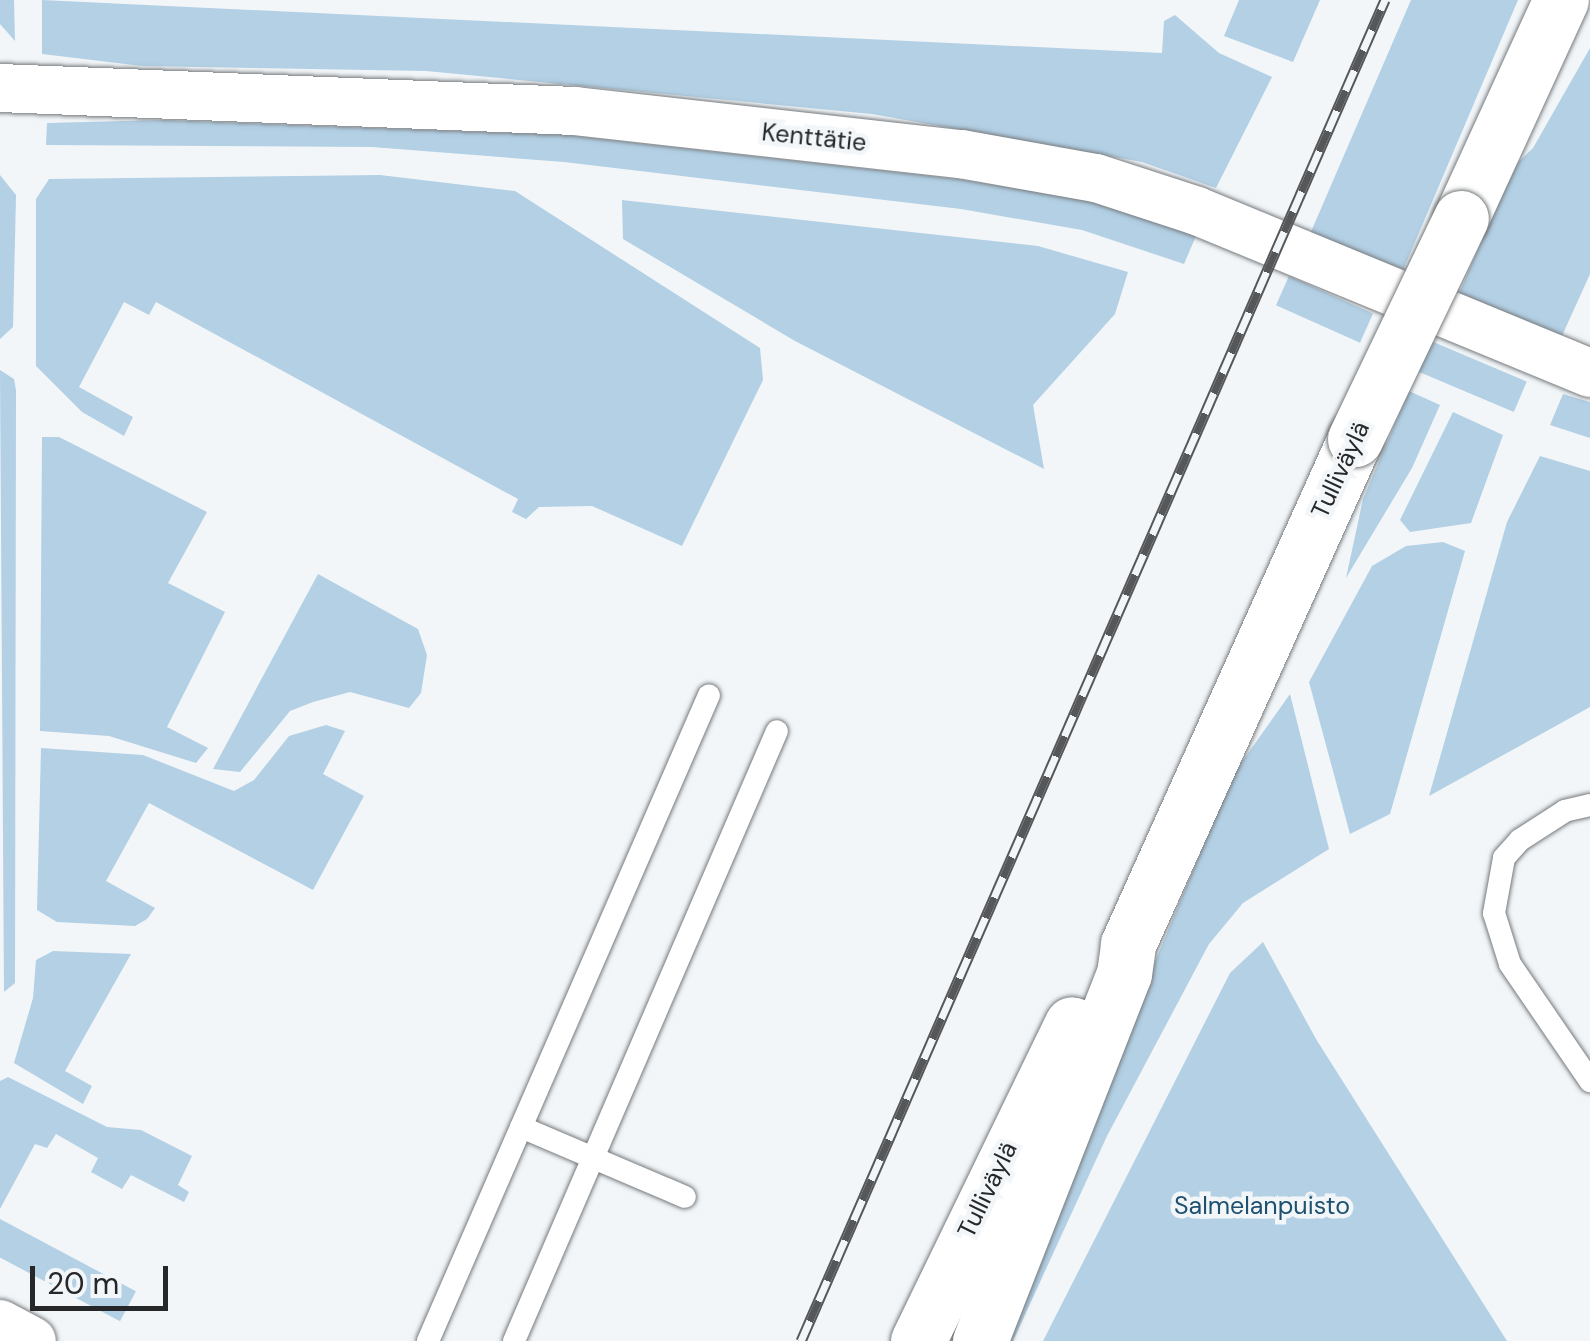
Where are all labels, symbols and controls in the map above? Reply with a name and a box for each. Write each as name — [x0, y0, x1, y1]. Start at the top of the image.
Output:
street label: Kenttätie — [760, 118, 868, 158]
street label: Tulliväylä — [1306, 417, 1376, 523]
street label: Tulliväylä — [952, 1137, 1024, 1243]
park label: Salmelanpuisto — [1174, 1191, 1350, 1221]
scale bar — [35, 1246, 172, 1308]
text: 20 m — [47, 1264, 119, 1303]

